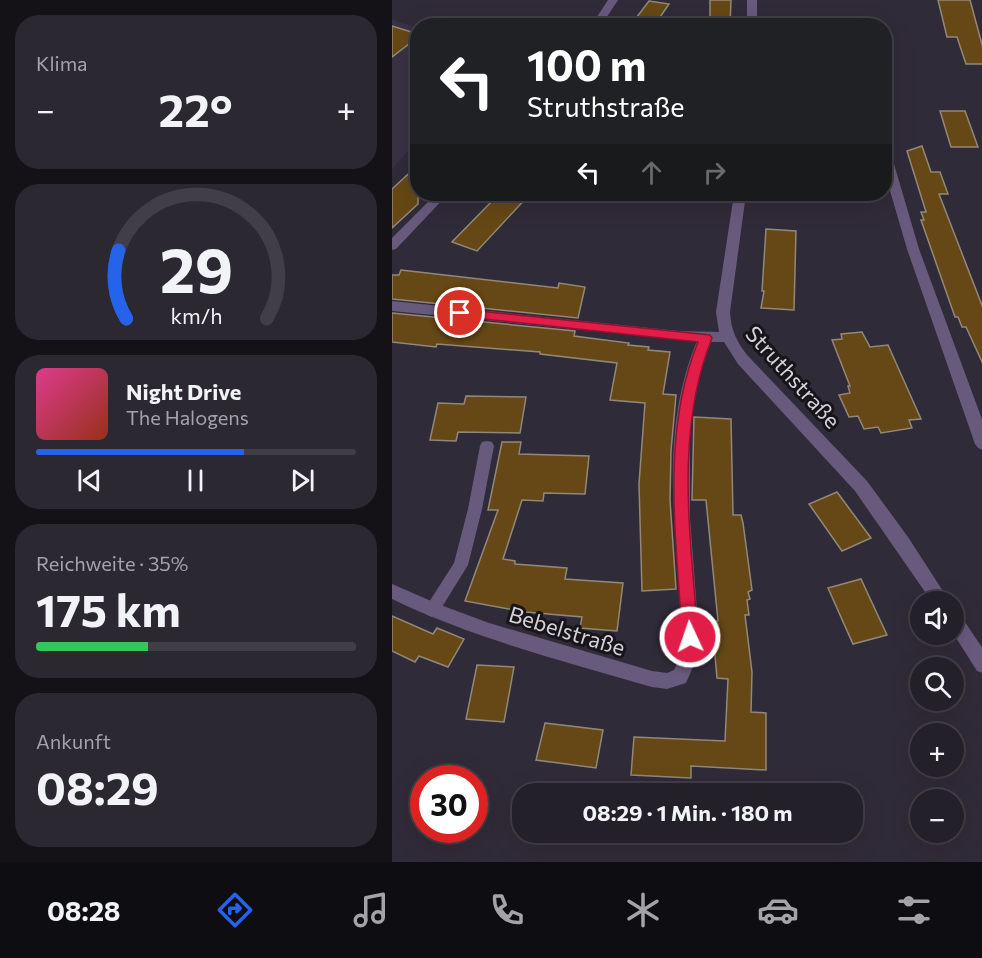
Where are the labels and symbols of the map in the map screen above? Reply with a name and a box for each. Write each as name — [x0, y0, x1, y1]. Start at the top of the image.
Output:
pin — [434, 287, 485, 338]
street label: Struthstraße — [740, 320, 846, 433]
street label: Bebelstraße — [506, 600, 628, 661]
position arrow — [658, 605, 722, 669]
speed limit sign: 30 — [410, 765, 488, 843]

